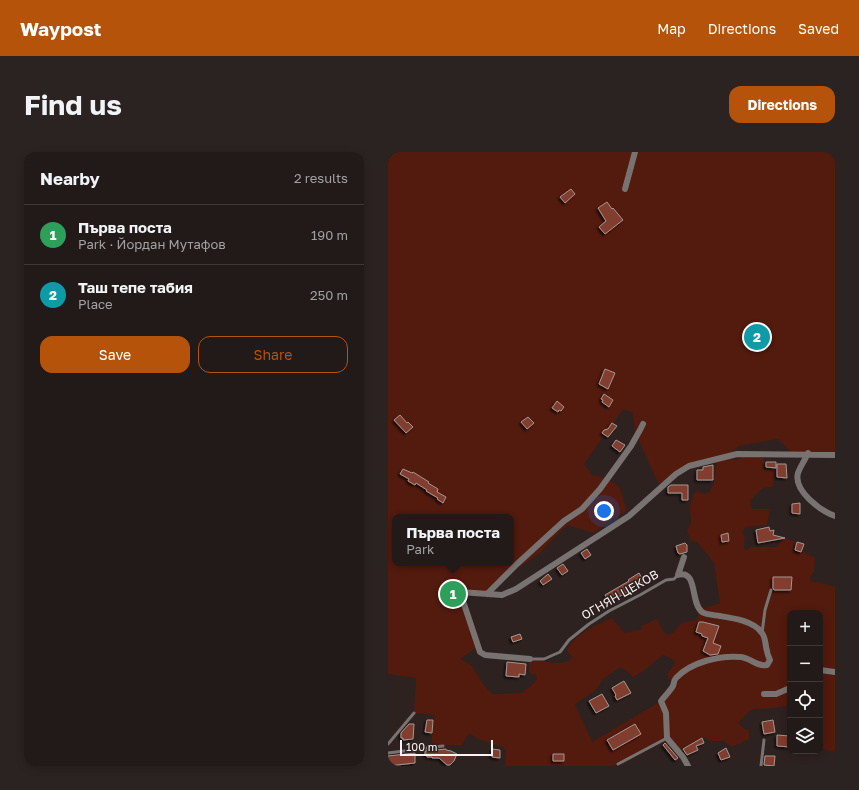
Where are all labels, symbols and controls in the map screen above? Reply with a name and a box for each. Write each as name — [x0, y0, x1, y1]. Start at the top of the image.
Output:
text: Waypost — [20, 17, 101, 40]
text: Map — [657, 20, 686, 37]
text: Directions — [708, 20, 776, 37]
text: Saved — [798, 20, 839, 37]
button: Directions — [729, 86, 835, 123]
text: Find us — [24, 88, 122, 121]
text: Nearby — [40, 168, 100, 189]
text: 2 results — [294, 170, 348, 186]
text: Първа поста — [78, 218, 172, 236]
text: 1 — [50, 227, 56, 243]
text: 190 m — [311, 227, 348, 243]
text: Park · Йордан Мутафов — [78, 236, 226, 252]
text: Таш тепе табия — [78, 278, 193, 296]
text: 2 — [49, 287, 57, 303]
text: 250 m — [310, 287, 348, 303]
text: Place — [78, 296, 113, 312]
pin: 2 — [744, 322, 770, 352]
button: Save — [40, 336, 190, 373]
button: Share — [198, 336, 348, 373]
your location — [594, 501, 614, 521]
popup — [392, 514, 514, 566]
text: Първа поста — [406, 523, 500, 541]
text: Park — [406, 541, 434, 557]
street label: ОГНЯН ЦЕКОВ — [578, 566, 661, 623]
pin: 1 — [440, 579, 466, 609]
map controls — [787, 610, 823, 754]
button: + — [787, 610, 823, 646]
button: − — [787, 646, 823, 682]
button: locate — [787, 682, 823, 718]
button: layers — [787, 718, 823, 754]
scale bar — [400, 738, 493, 757]
text: 100 m — [406, 740, 437, 753]

